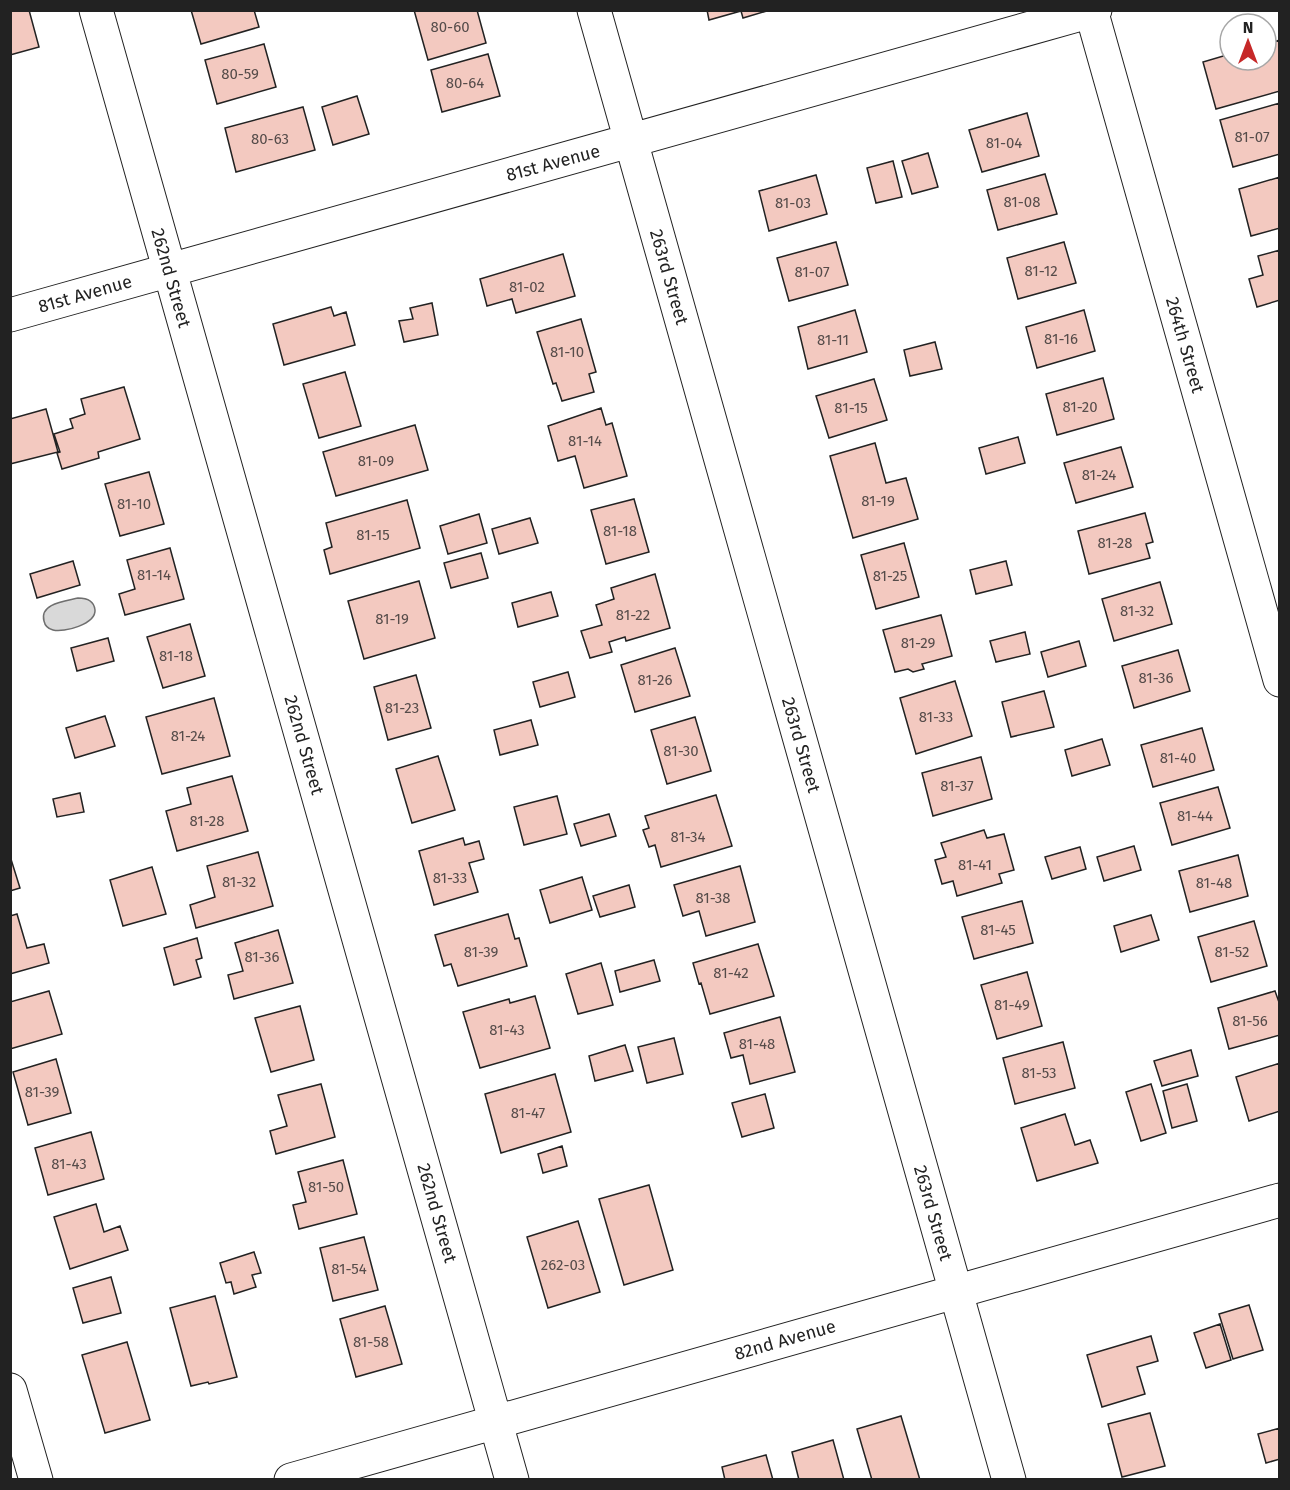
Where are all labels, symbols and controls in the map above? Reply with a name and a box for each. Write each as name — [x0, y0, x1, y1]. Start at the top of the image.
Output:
north arrow — [1218, 12, 1278, 72]
house number: 80-60 — [430, 18, 470, 36]
text: N — [1243, 18, 1253, 37]
house number: 80-59 — [221, 65, 259, 83]
house number: 80-64 — [446, 74, 484, 92]
house number: 81-07 — [1234, 128, 1270, 146]
house number: 80-63 — [251, 130, 289, 148]
house number: 81-04 — [986, 134, 1022, 152]
street label: 81st Avenue — [504, 140, 602, 186]
house number: 81-08 — [1004, 193, 1041, 211]
house number: 81-03 — [775, 194, 811, 212]
street label: 262nd Street — [146, 226, 196, 331]
street label: 263rd Street — [645, 227, 693, 328]
house number: 81-12 — [1024, 262, 1058, 280]
house number: 81-07 — [794, 263, 830, 281]
street label: 81st Avenue — [36, 270, 134, 318]
house number: 81-02 — [509, 278, 545, 296]
street label: 264th Street — [1161, 295, 1209, 396]
house number: 81-16 — [1044, 330, 1078, 348]
house number: 81-11 — [817, 331, 849, 349]
house number: 81-10 — [550, 343, 584, 361]
house number: 81-20 — [1062, 398, 1098, 416]
house number: 81-15 — [834, 399, 868, 417]
house number: 81-14 — [568, 432, 602, 450]
house number: 81-09 — [358, 452, 394, 470]
house number: 81-24 — [1082, 466, 1116, 484]
house number: 81-19 — [861, 492, 895, 510]
house number: 81-10 — [117, 495, 151, 513]
house number: 81-18 — [603, 522, 637, 540]
house number: 81-15 — [356, 526, 390, 544]
house number: 81-28 — [1097, 534, 1133, 552]
house number: 81-14 — [137, 566, 171, 584]
house number: 81-25 — [873, 567, 907, 585]
house number: 81-32 — [1120, 602, 1154, 620]
house number: 81-22 — [616, 606, 650, 624]
house number: 81-19 — [375, 610, 409, 628]
house number: 81-29 — [901, 634, 935, 652]
house number: 81-18 — [159, 647, 193, 665]
house number: 81-36 — [1139, 669, 1173, 687]
house number: 81-26 — [638, 671, 672, 689]
street label: 262nd Street — [279, 693, 329, 798]
street label: 263rd Street — [777, 695, 825, 796]
house number: 81-23 — [385, 699, 419, 717]
house number: 81-33 — [919, 708, 953, 726]
house number: 81-24 — [171, 727, 205, 745]
house number: 81-30 — [663, 742, 699, 760]
house number: 81-40 — [1160, 749, 1196, 767]
house number: 81-37 — [940, 777, 974, 795]
house number: 81-44 — [1177, 807, 1213, 825]
house number: 81-28 — [189, 812, 225, 830]
house number: 81-34 — [671, 828, 705, 846]
house number: 81-41 — [958, 856, 992, 874]
house number: 81-33 — [433, 869, 467, 887]
house number: 81-32 — [222, 873, 256, 891]
house number: 81-48 — [1196, 874, 1232, 892]
house number: 81-38 — [695, 889, 731, 907]
house number: 81-45 — [980, 921, 1016, 939]
house number: 81-39 — [464, 943, 498, 961]
house number: 81-52 — [1215, 943, 1249, 961]
house number: 81-36 — [245, 948, 279, 966]
house number: 81-42 — [713, 964, 749, 982]
house number: 81-49 — [994, 996, 1030, 1014]
house number: 81-56 — [1232, 1012, 1268, 1030]
house number: 81-43 — [489, 1021, 525, 1039]
house number: 81-48 — [739, 1035, 775, 1053]
house number: 81-53 — [1021, 1064, 1057, 1082]
house number: 81-39 — [25, 1083, 59, 1101]
house number: 81-47 — [511, 1104, 546, 1122]
house number: 81-43 — [51, 1155, 87, 1173]
street label: 262nd Street — [412, 1161, 462, 1266]
street label: 263rd Street — [909, 1163, 957, 1264]
house number: 81-50 — [308, 1178, 344, 1196]
house number: 262-03 — [541, 1256, 585, 1274]
house number: 81-54 — [331, 1260, 367, 1278]
street label: 82nd Avenue — [732, 1315, 838, 1365]
house number: 81-58 — [353, 1333, 389, 1351]

